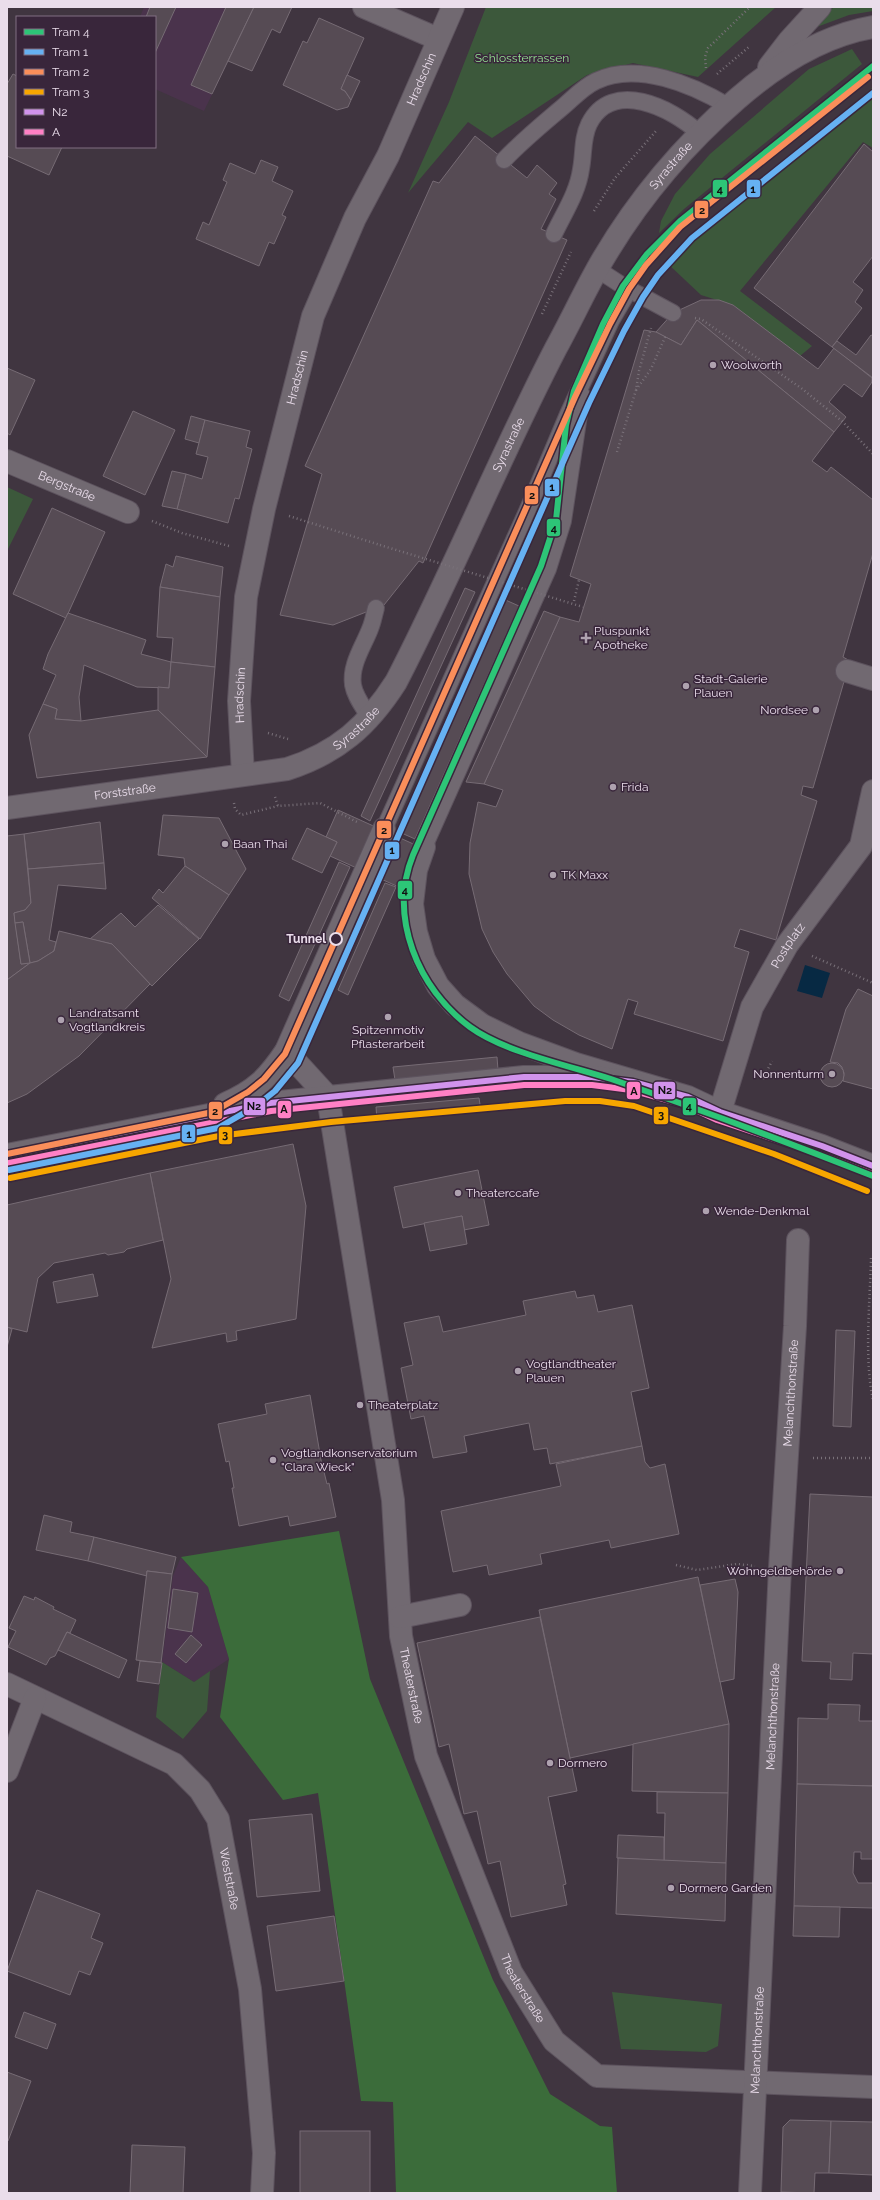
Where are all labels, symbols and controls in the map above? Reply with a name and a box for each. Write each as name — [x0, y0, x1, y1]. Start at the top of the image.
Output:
legend — [16, 16, 156, 148]
text: Tram 4 — [52, 25, 90, 39]
text: Tram 1 — [52, 45, 88, 59]
street label: Hradschin — [404, 51, 439, 108]
park label: Schlossterrassen — [475, 51, 569, 65]
text: Tram 2 — [52, 65, 89, 79]
text: Tram 3 — [52, 85, 89, 99]
text: N2 — [52, 105, 68, 119]
text: A — [52, 125, 60, 139]
street label: Syrastraße — [646, 139, 695, 192]
line badge: 4 — [712, 179, 728, 198]
line badge: 1 — [746, 179, 761, 198]
text: 4 — [717, 183, 723, 196]
text: 1 — [750, 183, 756, 196]
line badge: 2 — [694, 200, 709, 219]
text: 2 — [699, 204, 705, 217]
street label: Hradschin — [284, 348, 311, 406]
place label: Woolworth — [721, 358, 782, 372]
marker: Woolworth — [708, 360, 718, 370]
street label: Syrastraße — [490, 415, 527, 474]
street label: Bergstraße — [36, 468, 98, 504]
line badge: 1 — [544, 478, 560, 497]
text: 1 — [549, 481, 555, 494]
line badge: 2 — [524, 485, 539, 505]
text: 2 — [529, 489, 535, 502]
line badge: 4 — [546, 518, 561, 537]
text: 4 — [551, 522, 557, 535]
place label: Pluspunkt Apotheke — [594, 624, 650, 652]
marker: Pluspunkt Apotheke — [581, 633, 591, 643]
street label: Hradschin — [232, 667, 248, 723]
place label: Stadt-Galerie Plauen — [694, 672, 768, 700]
marker: Stadt-Galerie Plauen — [681, 681, 691, 691]
place label: Nordsee — [760, 703, 808, 717]
street label: Syrastraße — [330, 704, 383, 753]
marker: Nordsee — [811, 705, 821, 715]
street label: Forststraße — [93, 780, 157, 803]
place label: Frida — [621, 780, 648, 794]
marker: Frida — [608, 782, 618, 792]
line badge: 2 — [376, 820, 392, 839]
text: 2 — [381, 824, 387, 837]
place label: Baan Thai — [233, 837, 287, 851]
marker: Baan Thai — [220, 839, 230, 849]
line badge: 1 — [384, 841, 400, 860]
text: 1 — [389, 844, 395, 857]
place label: TK Maxx — [561, 868, 608, 882]
marker: TK Maxx — [548, 870, 558, 880]
line badge: 4 — [397, 880, 413, 900]
text: 4 — [402, 884, 408, 897]
street label: Postplatz — [768, 920, 808, 971]
place label: Tunnel — [286, 932, 326, 946]
marker: Tunnel — [329, 932, 343, 946]
place label: Landratsamt Vogtlandkreis — [69, 1006, 145, 1034]
marker: Spitzenmotiv Pflasterarbeit — [383, 1012, 393, 1022]
marker: Landratsamt Vogtlandkreis — [56, 1015, 66, 1025]
place label: Spitzenmotiv Pflasterarbeit — [351, 1023, 425, 1051]
place label: Nonnenturm — [753, 1067, 824, 1081]
marker: Nonnenturm — [827, 1069, 837, 1079]
line badge: A — [626, 1081, 641, 1100]
line badge: N2 — [653, 1081, 676, 1100]
text: N2 — [658, 1084, 672, 1097]
text: A — [630, 1085, 638, 1098]
line badge: N2 — [243, 1097, 266, 1116]
line badge: 4 — [682, 1097, 697, 1116]
text: N2 — [247, 1100, 261, 1113]
line badge: A — [277, 1100, 292, 1119]
text: 4 — [686, 1100, 692, 1113]
line badge: 2 — [208, 1101, 223, 1120]
text: A — [280, 1103, 288, 1116]
text: 2 — [212, 1105, 218, 1118]
line badge: 3 — [653, 1106, 669, 1125]
text: 3 — [658, 1109, 664, 1122]
line badge: 1 — [181, 1124, 196, 1143]
line badge: 3 — [218, 1126, 233, 1145]
text: 1 — [186, 1128, 192, 1141]
text: 3 — [222, 1129, 228, 1142]
place label: Theaterccafe — [466, 1186, 539, 1200]
marker: Theaterccafe — [453, 1188, 463, 1198]
place label: Wende-Denkmal — [714, 1204, 810, 1218]
marker: Wende-Denkmal — [701, 1206, 711, 1216]
street label: Melanchthonstraße — [781, 1339, 801, 1447]
place label: Vogtlandtheater Plauen — [526, 1357, 617, 1385]
marker: Vogtlandtheater Plauen — [513, 1366, 523, 1376]
place label: Theaterplatz — [368, 1398, 438, 1412]
marker: Theaterplatz — [355, 1400, 365, 1410]
place label: Vogtlandkonservatorium "Clara Wieck" — [281, 1446, 417, 1474]
marker: Vogtlandkonservatorium "Clara Wieck" — [268, 1455, 278, 1465]
place label: Wohngeldbehörde — [727, 1564, 832, 1578]
marker: Wohngeldbehörde — [835, 1566, 845, 1576]
street label: Theaterstraße — [397, 1646, 426, 1725]
street label: Melanchthonstraße — [763, 1663, 782, 1770]
place label: Dormero — [558, 1756, 607, 1770]
marker: Dormero — [545, 1758, 555, 1768]
street label: Weststraße — [217, 1847, 242, 1911]
place label: Dormero Garden — [679, 1881, 772, 1895]
marker: Dormero Garden — [666, 1883, 676, 1893]
street label: Theaterstraße — [498, 1952, 548, 2025]
street label: Melanchthonstraße — [748, 1986, 767, 2094]

